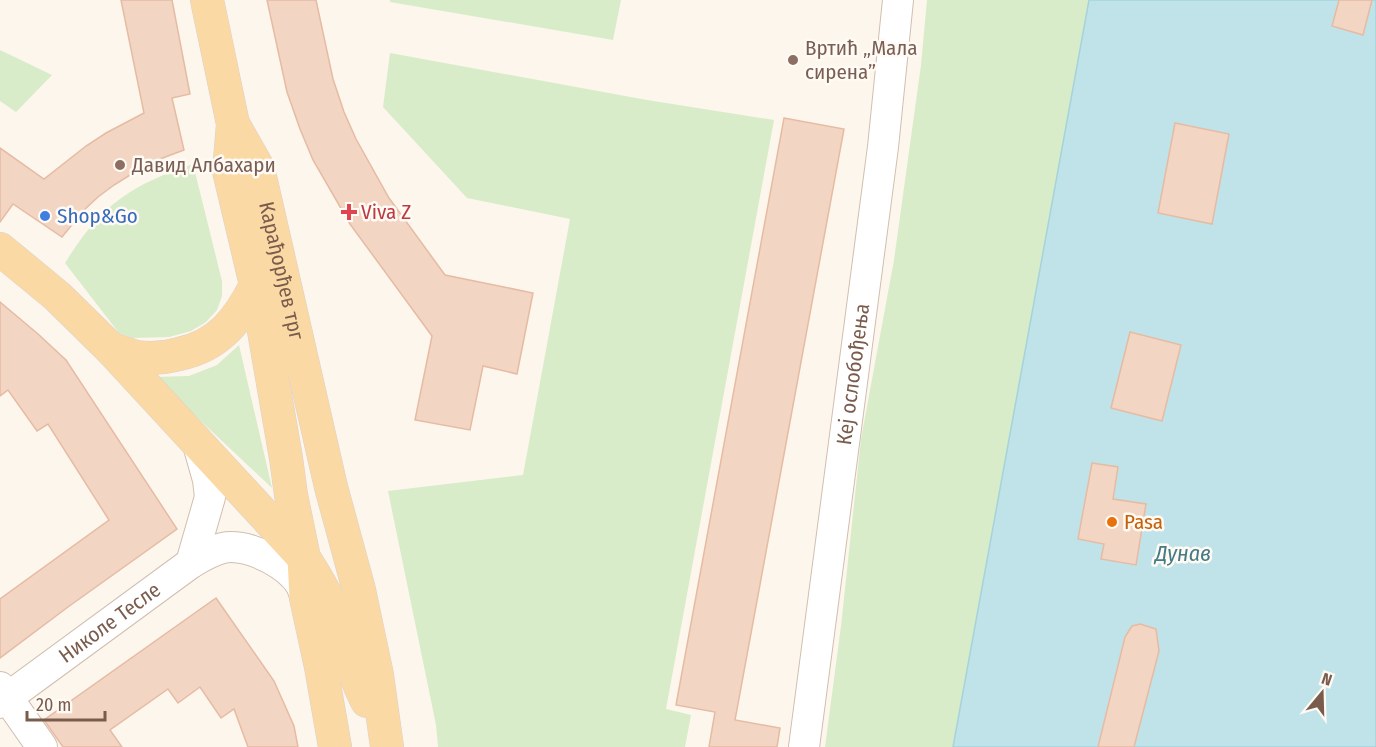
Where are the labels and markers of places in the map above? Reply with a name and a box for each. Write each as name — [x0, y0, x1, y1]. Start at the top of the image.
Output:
place label: Вртић „Мала сирена” — [805, 35, 918, 85]
marker: Вртић „Мала сирена” — [786, 53, 800, 67]
place label: Давид Албахари — [131, 152, 276, 178]
marker: Давид Албахари — [113, 158, 127, 172]
place label: Viva Z — [361, 199, 411, 225]
place label: Shop&Go — [57, 203, 138, 229]
marker: Viva Z — [342, 205, 356, 219]
marker: Shop&Go — [38, 209, 52, 223]
place label: Pasa — [1124, 509, 1163, 535]
marker: Pasa — [1105, 515, 1119, 529]

